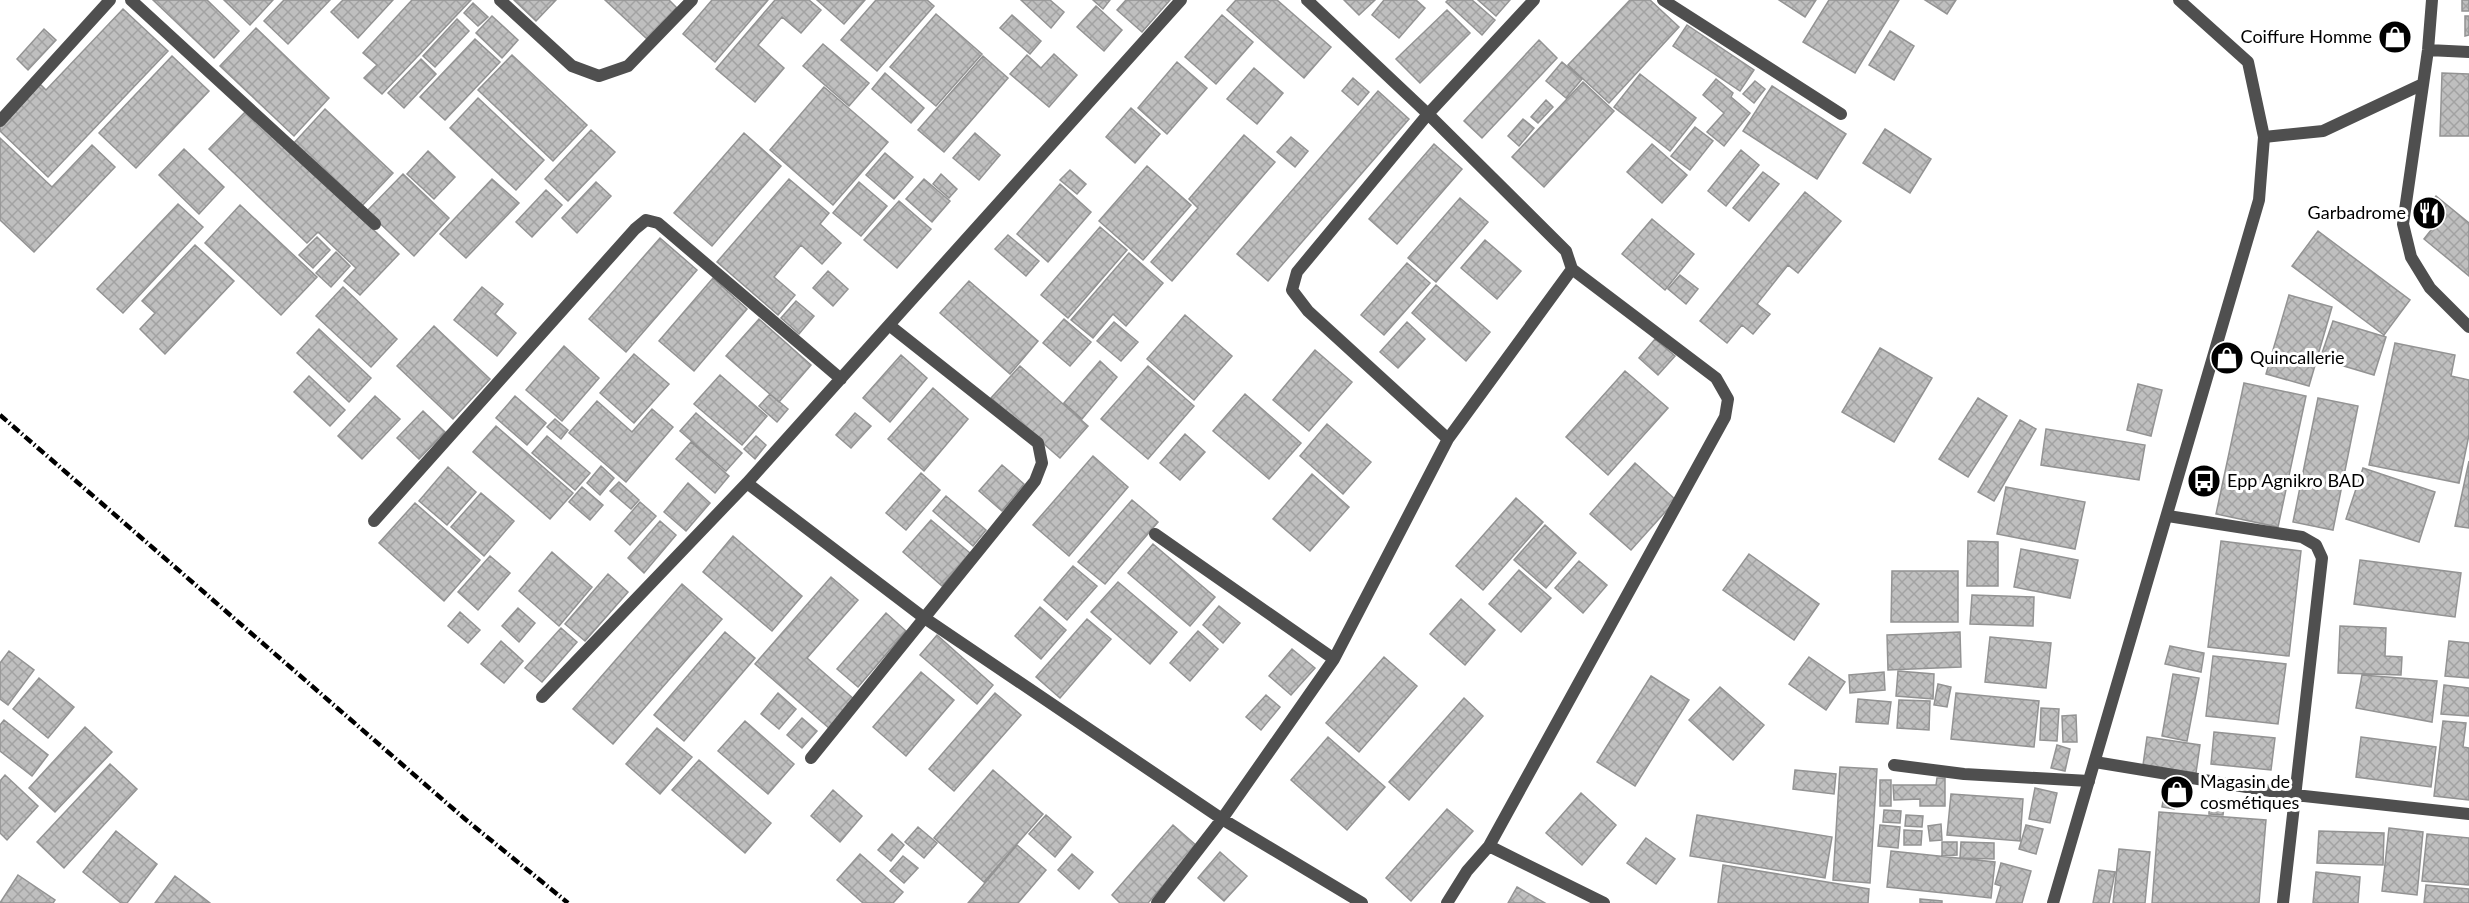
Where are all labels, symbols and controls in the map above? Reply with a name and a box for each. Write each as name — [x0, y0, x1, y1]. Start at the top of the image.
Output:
shop icon: Coiffure Homme — [2377, 19, 2413, 55]
place label: Coiffure Homme — [2241, 25, 2372, 47]
restaurant icon: Garbadrome — [2411, 195, 2447, 231]
place label: Garbadrome — [2308, 201, 2406, 223]
shop icon: Quincallerie — [2209, 340, 2245, 376]
place label: Quincallerie — [2250, 346, 2345, 368]
bus stop icon: Epp Agnikro BAD — [2186, 463, 2222, 499]
place label: Epp Agnikro BAD — [2227, 469, 2365, 491]
place label: Magasin de cosmétiques — [2200, 770, 2299, 813]
shop icon: Magasin de cosmétiques — [2159, 774, 2195, 810]

